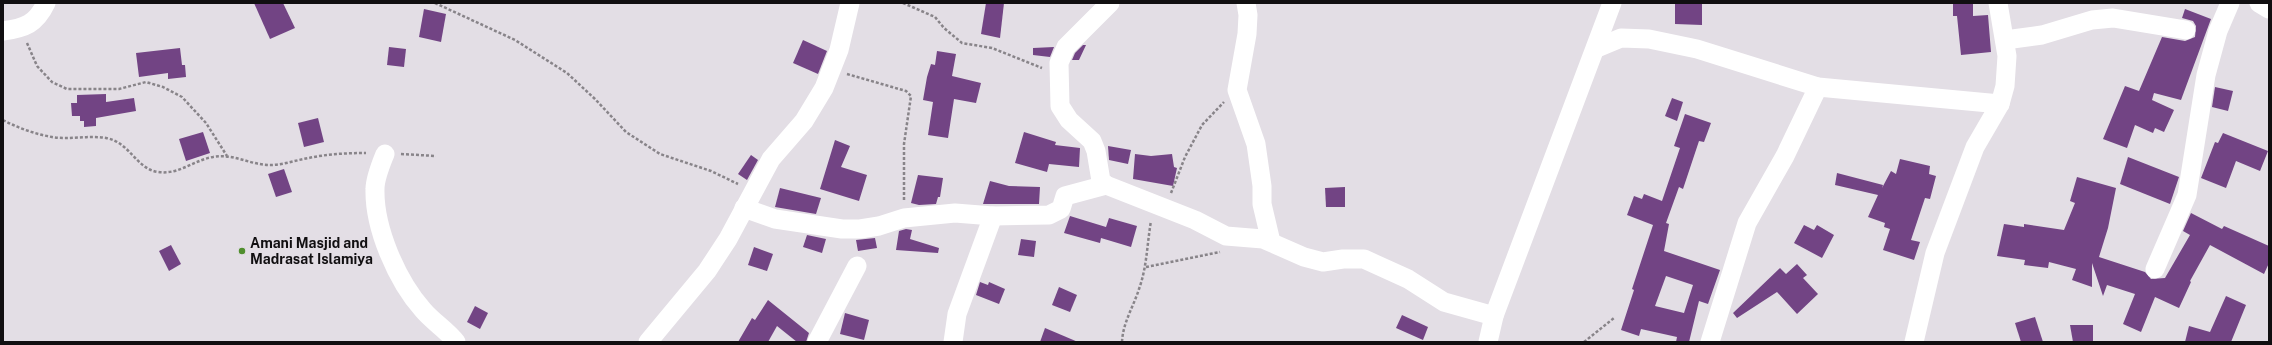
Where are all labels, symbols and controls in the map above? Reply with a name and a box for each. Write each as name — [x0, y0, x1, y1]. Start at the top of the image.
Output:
place label: Amani Masjid and Madrasat Islamiya — [250, 235, 373, 267]
marker: Amani Masjid and Madrasat Islamiya — [237, 246, 247, 256]

